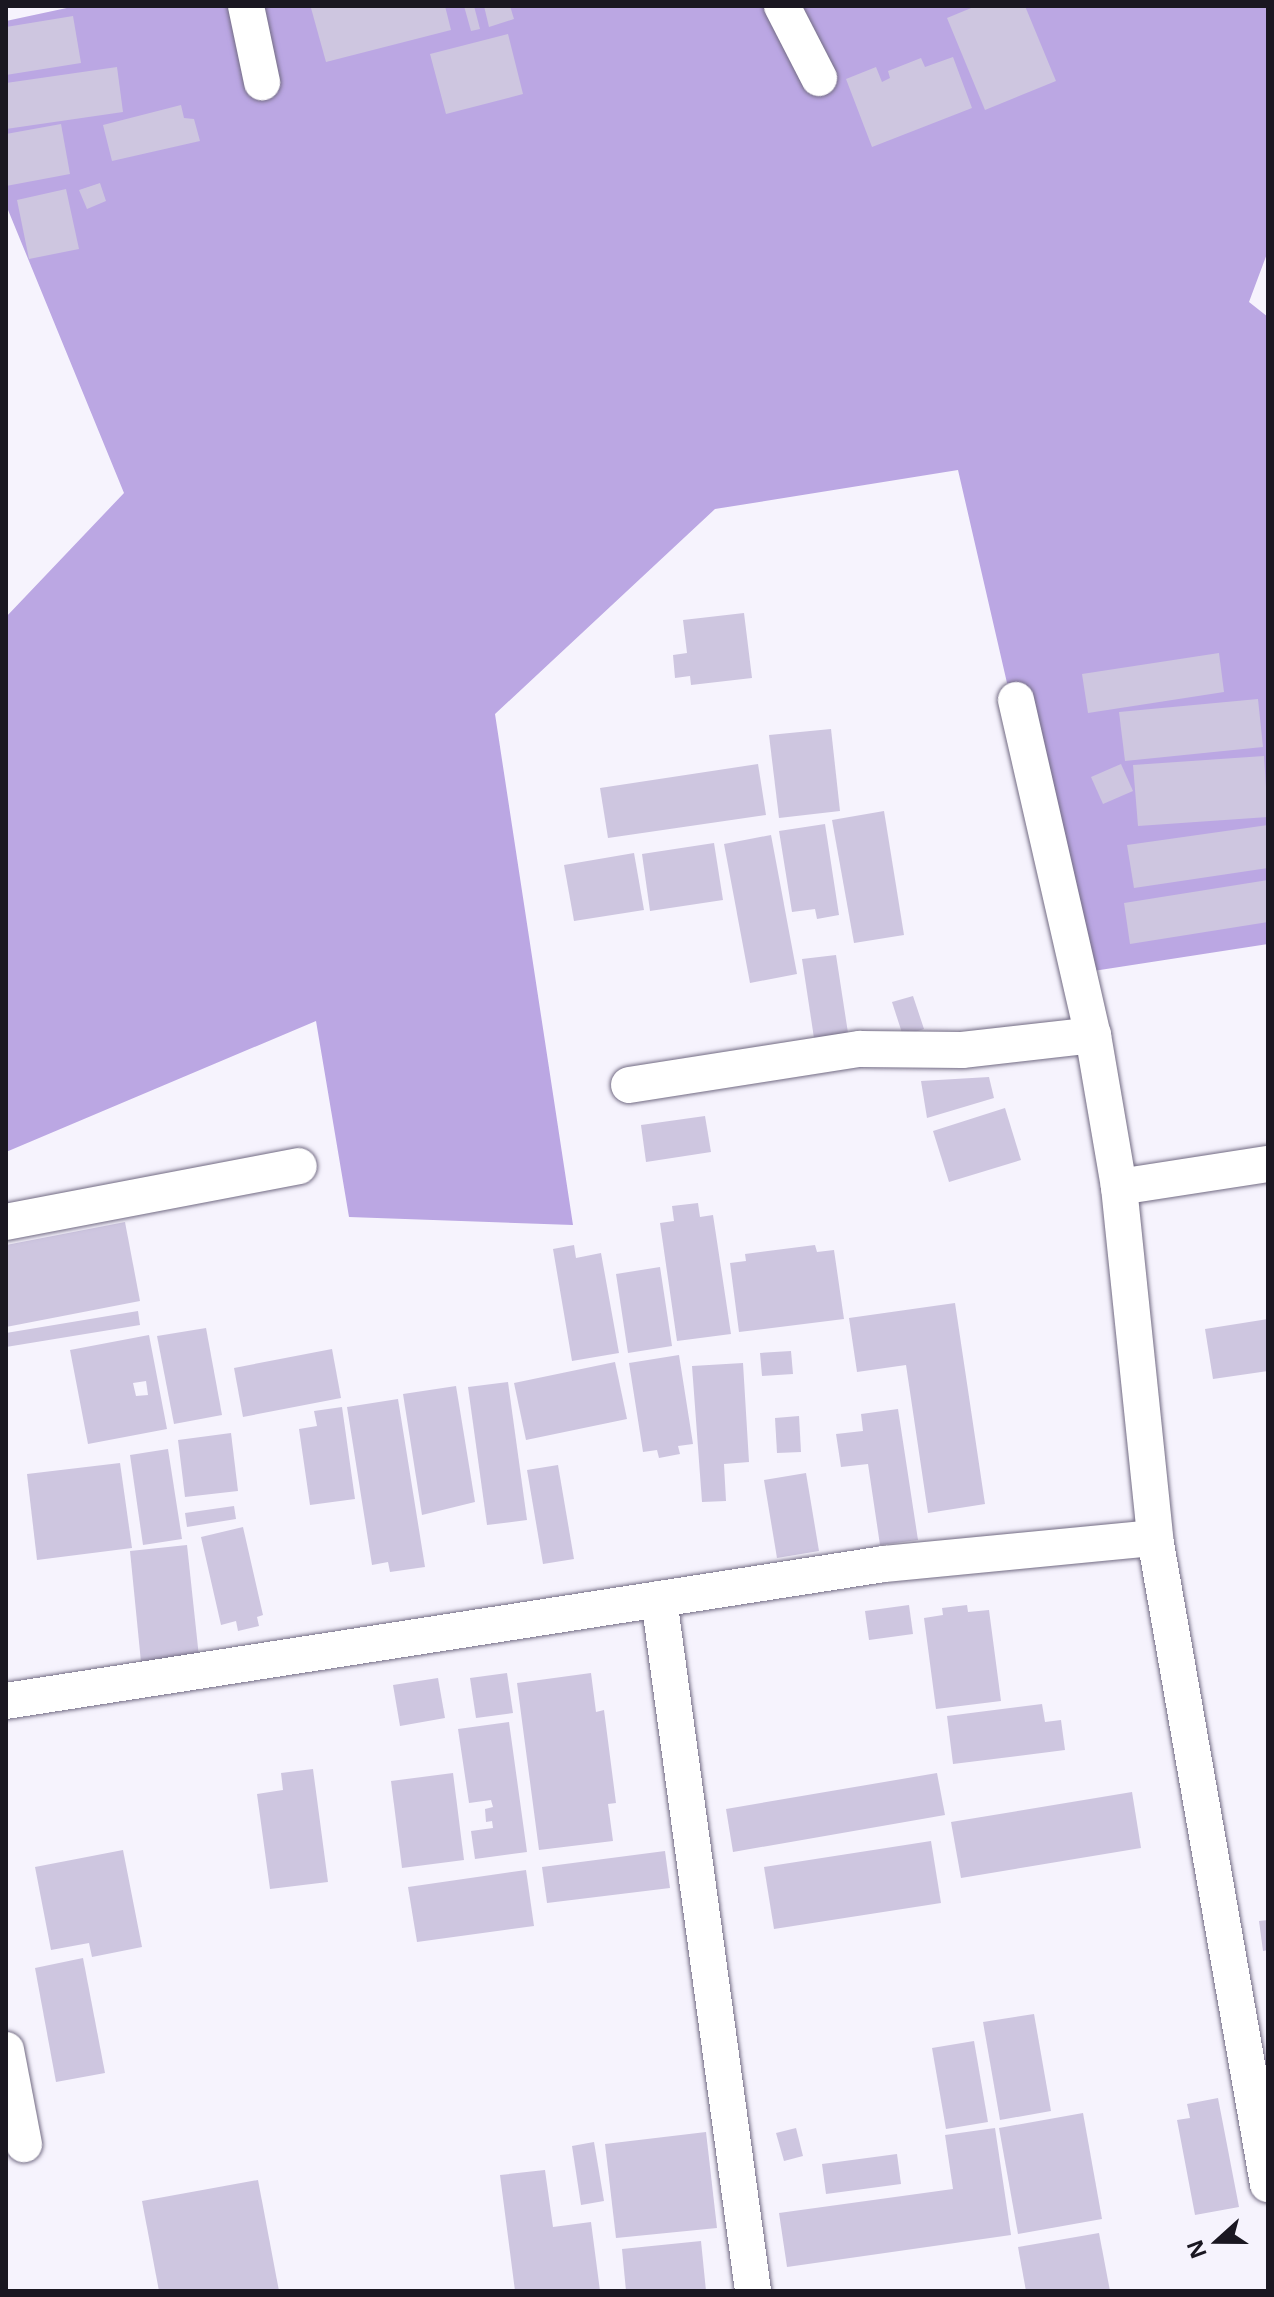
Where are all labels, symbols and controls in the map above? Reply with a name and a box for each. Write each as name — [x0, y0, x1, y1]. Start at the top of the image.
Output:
north arrow — [1178, 2201, 1258, 2281]
text: N — [1178, 2236, 1213, 2263]

